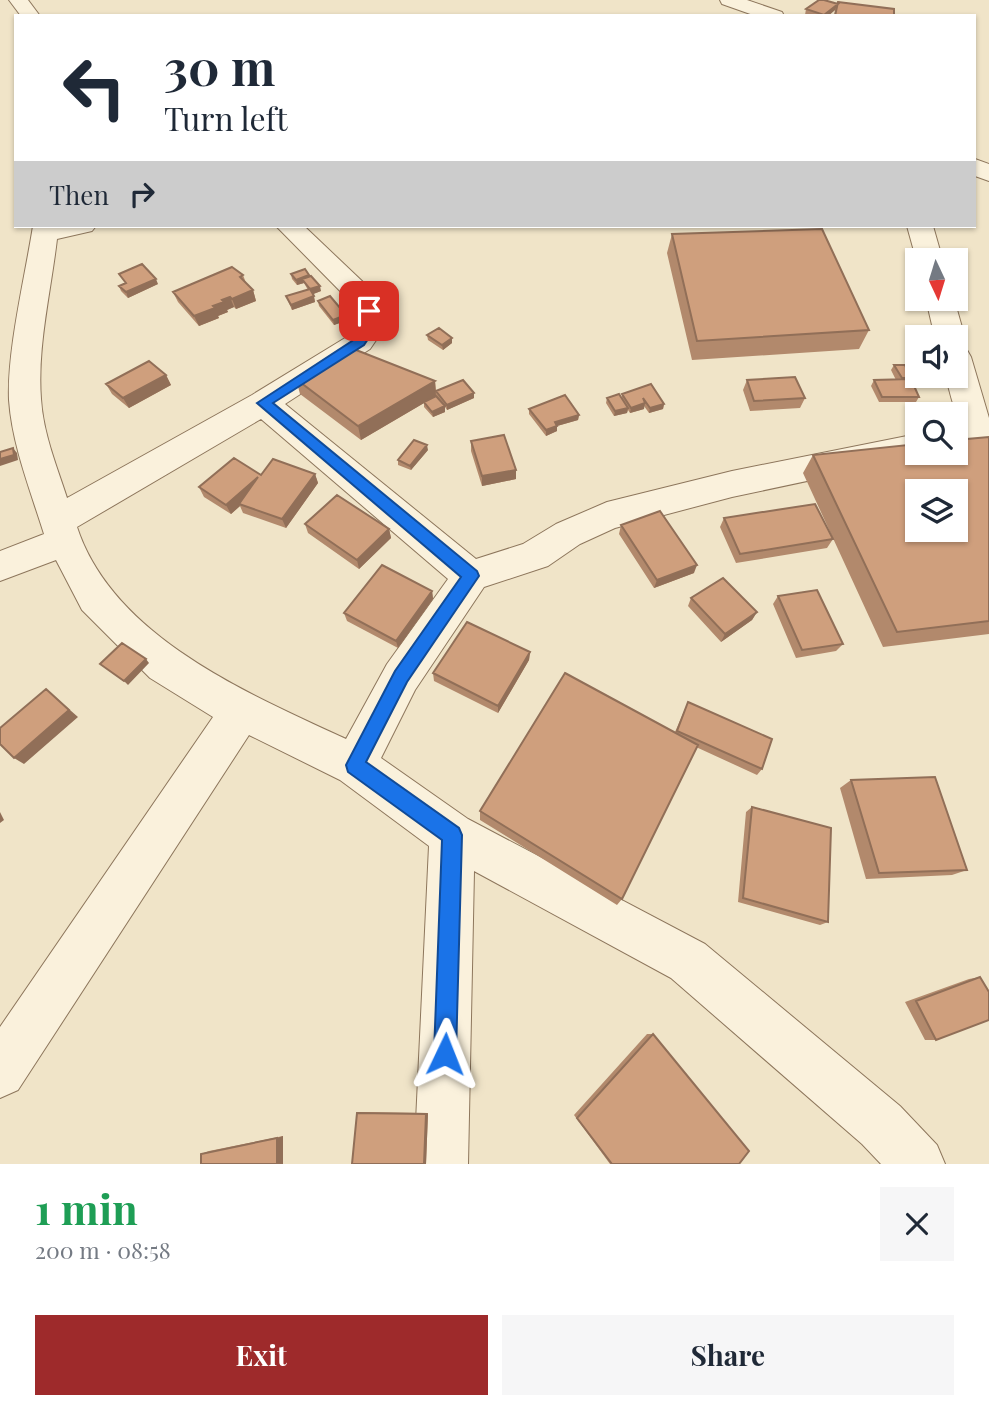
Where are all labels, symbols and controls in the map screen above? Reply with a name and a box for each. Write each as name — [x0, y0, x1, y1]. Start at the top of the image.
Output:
text: 30 m — [164, 33, 275, 98]
icon: left — [49, 42, 140, 133]
text: Turn left — [164, 96, 288, 139]
icon: right — [123, 175, 161, 213]
text: Then — [49, 177, 109, 212]
north arrow — [905, 248, 968, 312]
map controls — [905, 248, 968, 542]
pin — [339, 281, 399, 341]
icon: arrive — [350, 292, 388, 330]
button: sound — [905, 325, 968, 388]
button: search — [905, 402, 968, 465]
button: layers — [905, 479, 968, 542]
position arrow — [408, 1017, 482, 1091]
text: 1 min — [35, 1180, 138, 1236]
button: close — [880, 1187, 954, 1261]
text: 200 m · 08:58 — [35, 1234, 171, 1265]
button: Exit — [35, 1315, 488, 1395]
button: Share — [502, 1315, 954, 1395]

